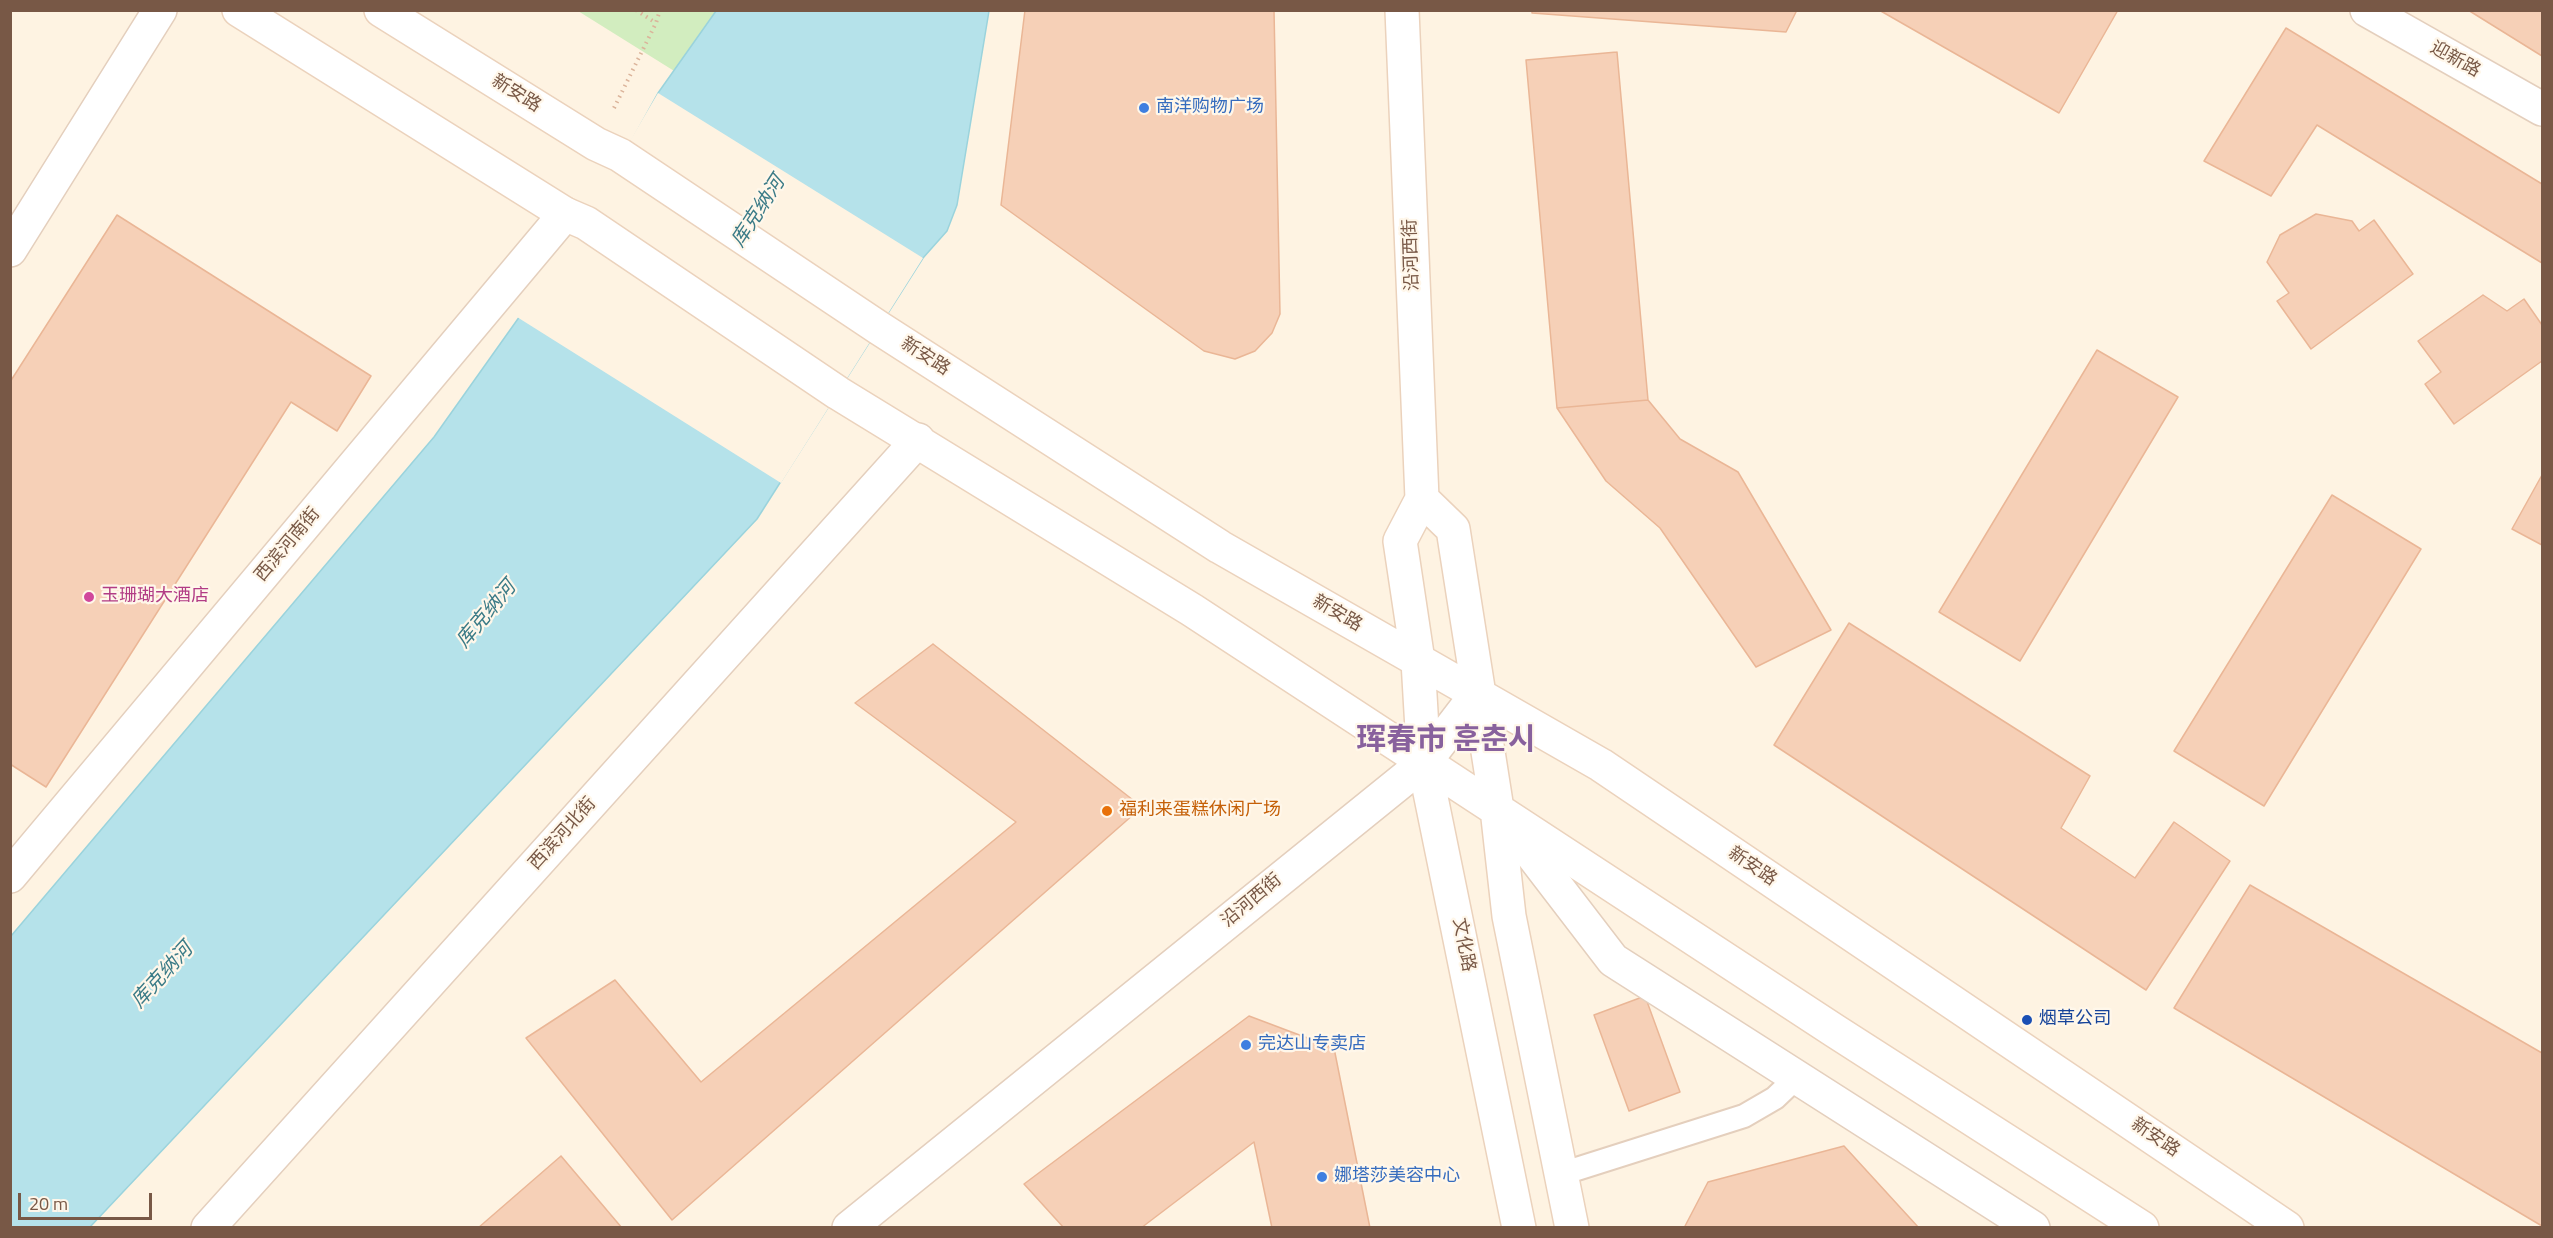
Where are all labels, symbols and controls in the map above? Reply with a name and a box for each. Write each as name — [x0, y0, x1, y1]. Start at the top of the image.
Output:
street label: 迎新路 — [2426, 37, 2484, 83]
street label: 新安路 — [487, 71, 545, 117]
place label: 南洋购物广场 — [1156, 97, 1264, 119]
marker: 南洋购物广场 — [1137, 101, 1151, 115]
water label: 库克纳河 — [727, 172, 791, 252]
street label: 沿河西街 — [1400, 219, 1424, 291]
street label: 新安路 — [896, 333, 954, 381]
street label: 西滨河南街 — [251, 504, 325, 586]
water label: 库克纳河 — [452, 577, 522, 653]
place label: 玉珊瑚大酒店 — [101, 586, 209, 608]
marker: 玉珊瑚大酒店 — [82, 590, 96, 604]
street label: 新安路 — [1308, 591, 1366, 637]
district label: 珲春市 훈춘시 — [1356, 724, 1536, 760]
street label: 西滨河北街 — [525, 793, 601, 875]
place label: 福利来蛋糕休闲广场 — [1119, 800, 1281, 822]
marker: 福利来蛋糕休闲广场 — [1100, 804, 1114, 818]
street label: 新安路 — [1724, 843, 1780, 891]
street label: 沿河西街 — [1217, 870, 1287, 932]
street label: 文化路 — [1447, 916, 1479, 974]
water label: 库克纳河 — [127, 938, 199, 1014]
place label: 烟草公司 — [2039, 1009, 2111, 1031]
marker: 烟草公司 — [2020, 1013, 2034, 1027]
place label: 完达山专卖店 — [1258, 1034, 1366, 1056]
marker: 完达山专卖店 — [1239, 1038, 1253, 1052]
street label: 新安路 — [2127, 1114, 2183, 1162]
place label: 娜塔莎美容中心 — [1334, 1166, 1460, 1188]
marker: 娜塔莎美容中心 — [1315, 1170, 1329, 1184]
scale bar — [21, 1181, 154, 1219]
text: 20 m — [29, 1190, 68, 1217]

